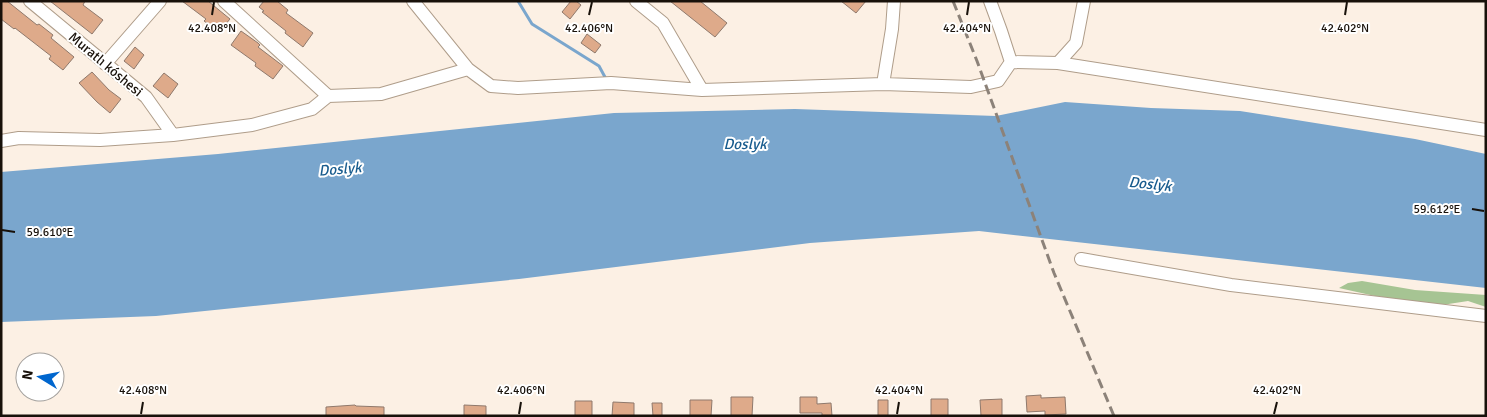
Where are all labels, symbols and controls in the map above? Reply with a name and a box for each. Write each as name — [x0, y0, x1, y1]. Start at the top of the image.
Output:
text: 42.408°N — [188, 21, 236, 36]
text: 42.406°N — [565, 21, 613, 36]
text: 42.404°N — [943, 21, 991, 36]
text: 42.402°N — [1321, 21, 1369, 36]
street label: Muratlı kóshesi — [65, 28, 146, 100]
water label: Doslyk — [724, 135, 768, 153]
water label: Doslyk — [318, 158, 364, 180]
water label: Doslyk — [1128, 173, 1174, 195]
text: 59.612°E — [1414, 202, 1461, 217]
text: 59.610°E — [27, 225, 74, 240]
north arrow — [15, 352, 65, 402]
text: N — [18, 369, 37, 381]
text: 42.408°N — [119, 383, 167, 398]
text: 42.406°N — [497, 383, 545, 398]
text: 42.404°N — [875, 383, 923, 398]
text: 42.402°N — [1253, 383, 1301, 398]

